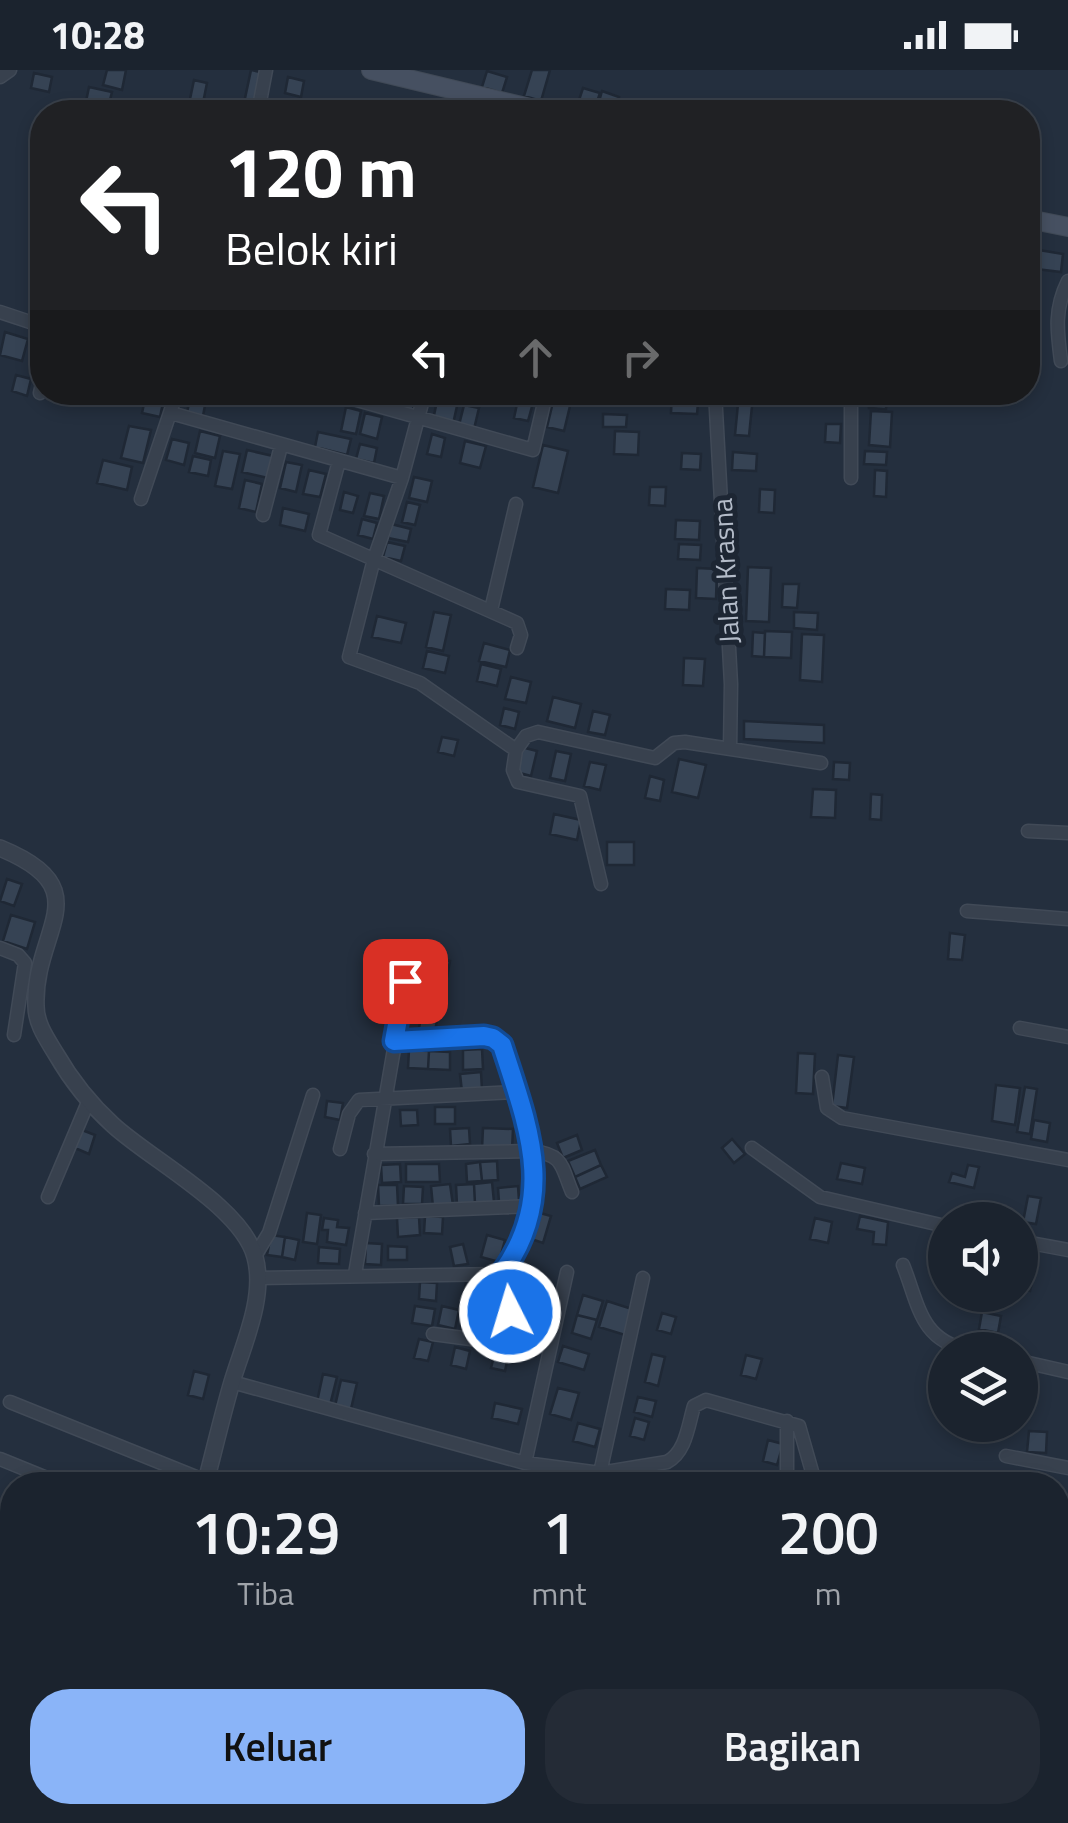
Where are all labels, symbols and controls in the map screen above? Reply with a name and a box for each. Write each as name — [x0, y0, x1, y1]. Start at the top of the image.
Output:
text: 10:28 — [50, 6, 145, 64]
text: 120 m — [225, 118, 417, 224]
icon: left — [60, 140, 190, 270]
text: Belok kiri — [225, 214, 398, 282]
icon: left — [403, 330, 458, 385]
icon: ahead — [508, 330, 563, 385]
icon: right — [613, 330, 668, 385]
street label: Jalan Krasna — [700, 497, 750, 645]
pin — [363, 939, 448, 1024]
icon: arrive — [378, 954, 433, 1009]
map controls — [928, 1202, 1038, 1442]
button: sound — [928, 1202, 1038, 1312]
position arrow — [458, 1260, 562, 1364]
button: layers — [928, 1332, 1038, 1442]
text: 10:29 — [191, 1486, 340, 1577]
text: 1 — [542, 1486, 576, 1577]
text: 200 — [778, 1486, 879, 1577]
text: Tiba — [237, 1569, 294, 1617]
text: mnt — [531, 1569, 586, 1617]
text: m — [815, 1569, 842, 1617]
button: Keluar — [30, 1689, 525, 1804]
button: Bagikan — [545, 1689, 1040, 1804]

